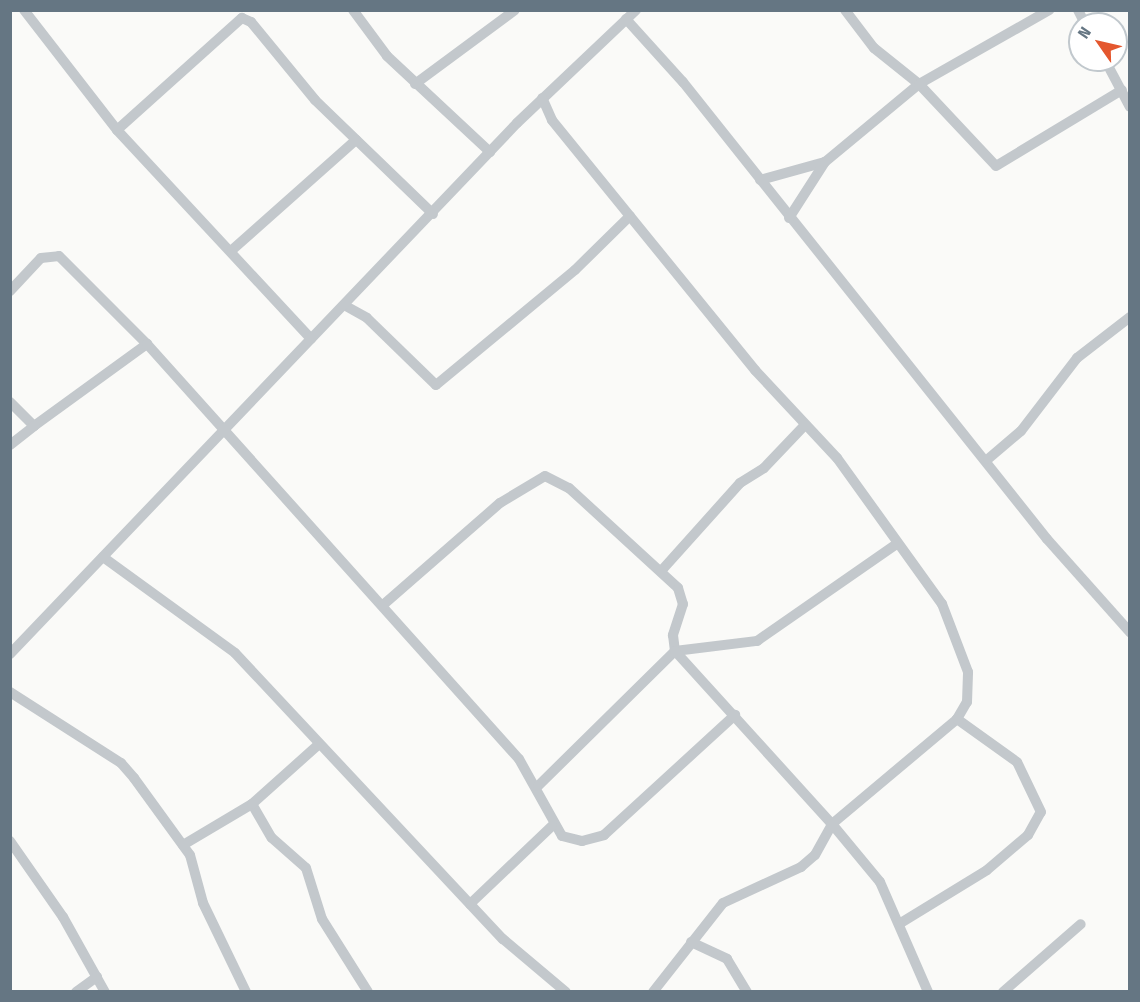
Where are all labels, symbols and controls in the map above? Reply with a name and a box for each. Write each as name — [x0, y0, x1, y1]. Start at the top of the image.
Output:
north arrow — [1068, 12, 1128, 72]
text: N — [1074, 23, 1095, 42]

